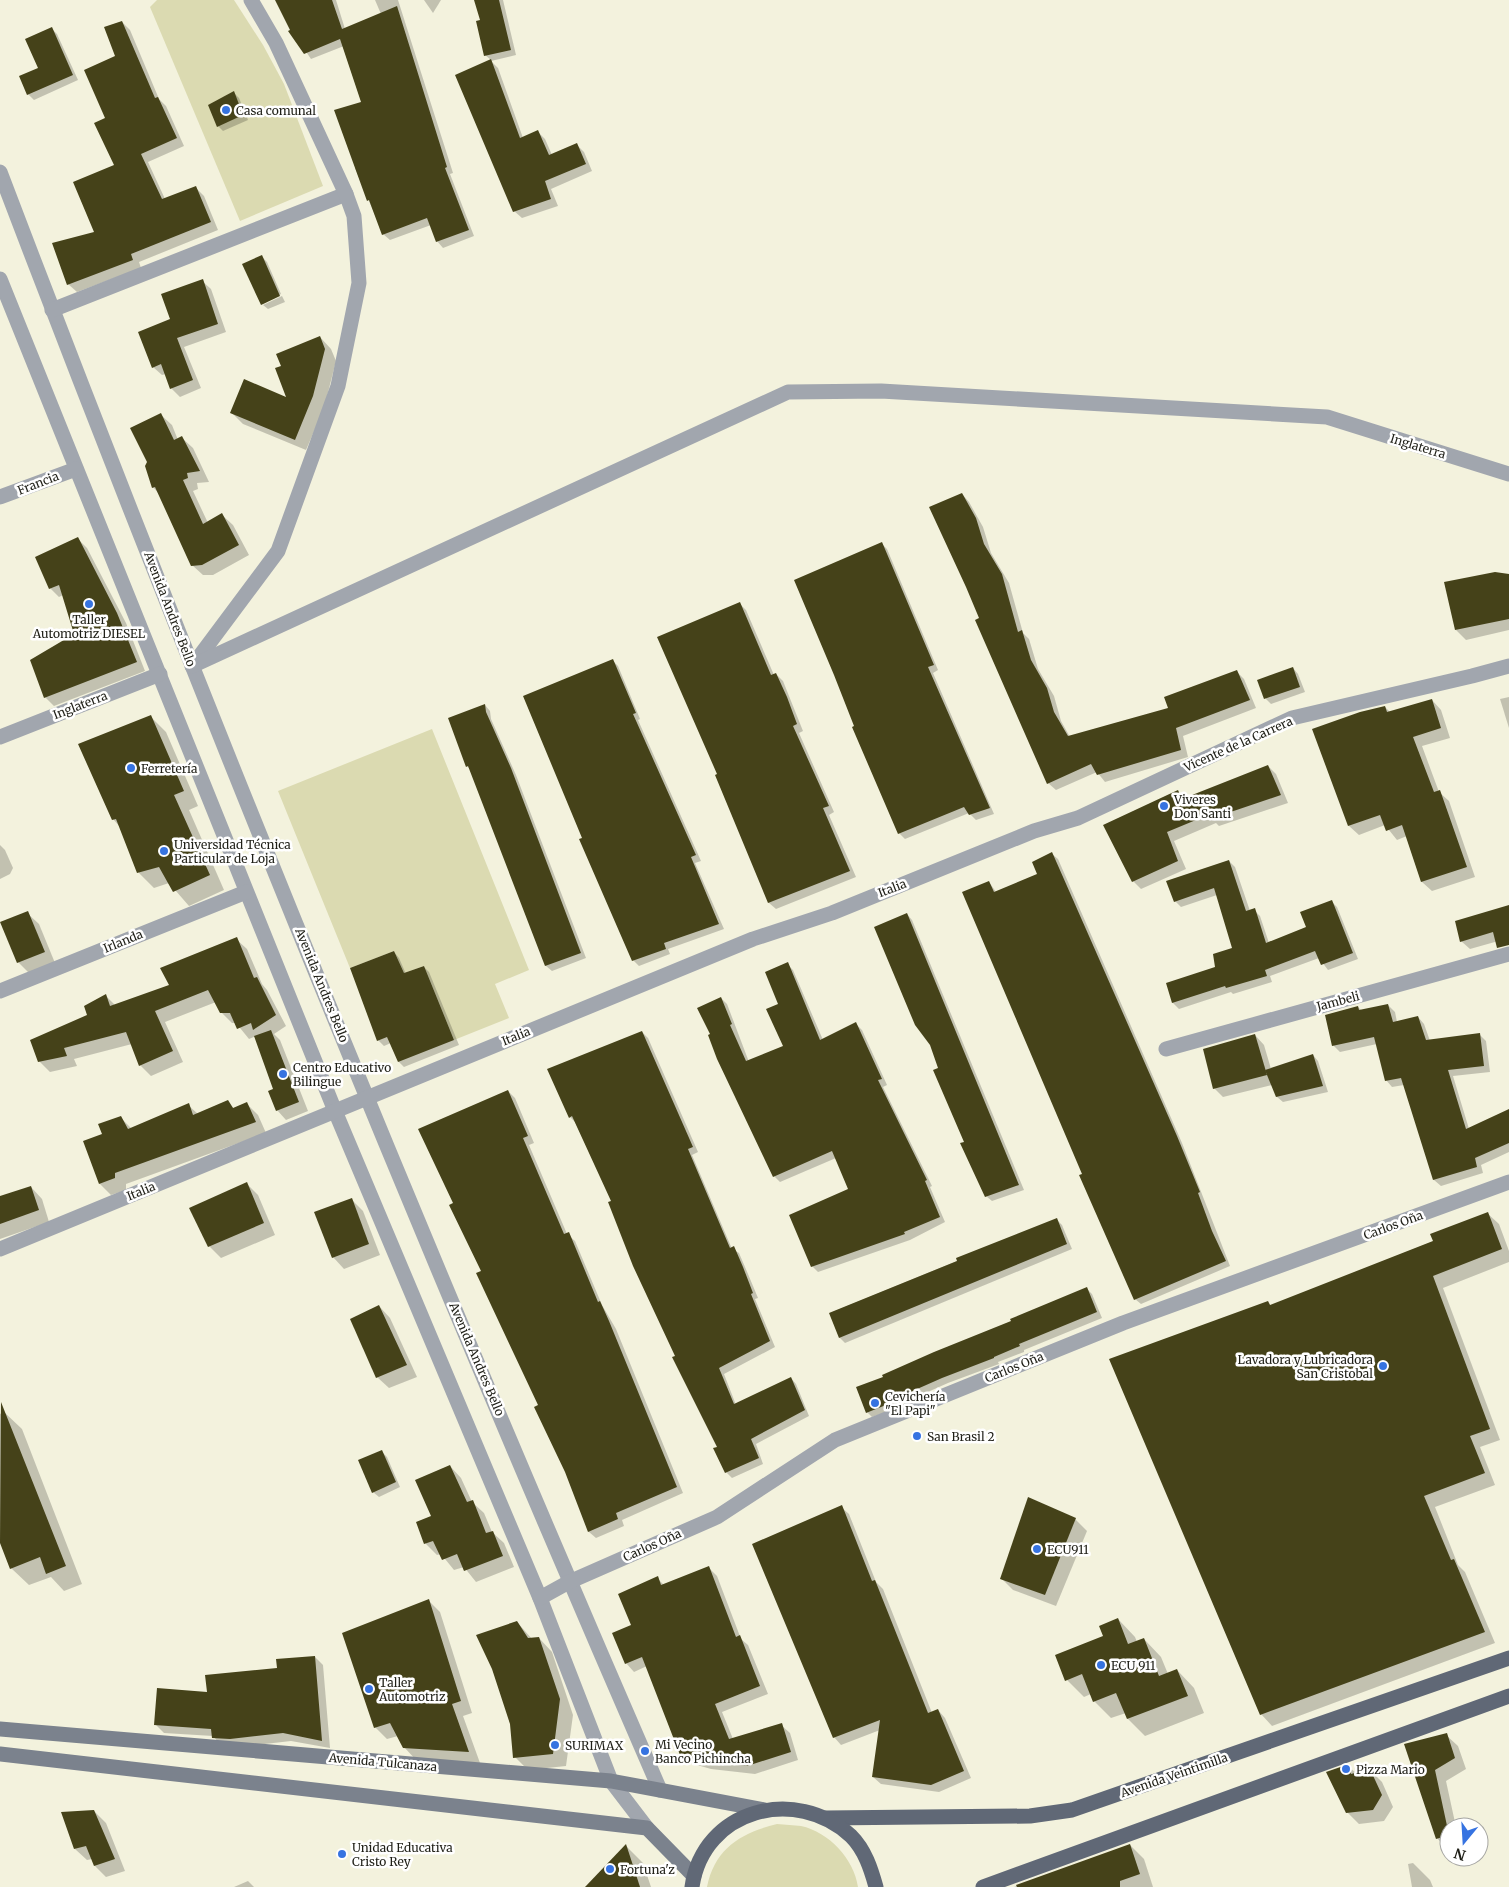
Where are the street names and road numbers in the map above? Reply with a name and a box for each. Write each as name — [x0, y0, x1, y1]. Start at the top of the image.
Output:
street label: Inglaterra — [1388, 430, 1448, 462]
street label: Francia — [15, 468, 61, 498]
street label: Avenida Andres Bello — [141, 548, 199, 669]
street label: Inglaterra — [51, 688, 110, 722]
street label: Vicente de la Carrera — [1180, 713, 1295, 775]
street label: Italia — [876, 876, 909, 900]
street label: Avenida Andres Bello — [292, 925, 352, 1044]
street label: Irlanda — [101, 926, 145, 956]
street label: Jambeli — [1314, 988, 1361, 1014]
street label: Italia — [500, 1023, 533, 1048]
street label: Italia — [125, 1178, 158, 1203]
street label: Carlos Oña — [1361, 1207, 1425, 1243]
street label: Avenida Andres Bello — [446, 1299, 508, 1418]
street label: Carlos Oña — [982, 1348, 1046, 1386]
street label: Carlos Oña — [621, 1525, 684, 1564]
street label: Avenida Veintimilla — [1117, 1749, 1230, 1801]
street label: Avenida Tulcanaza — [327, 1750, 438, 1774]

